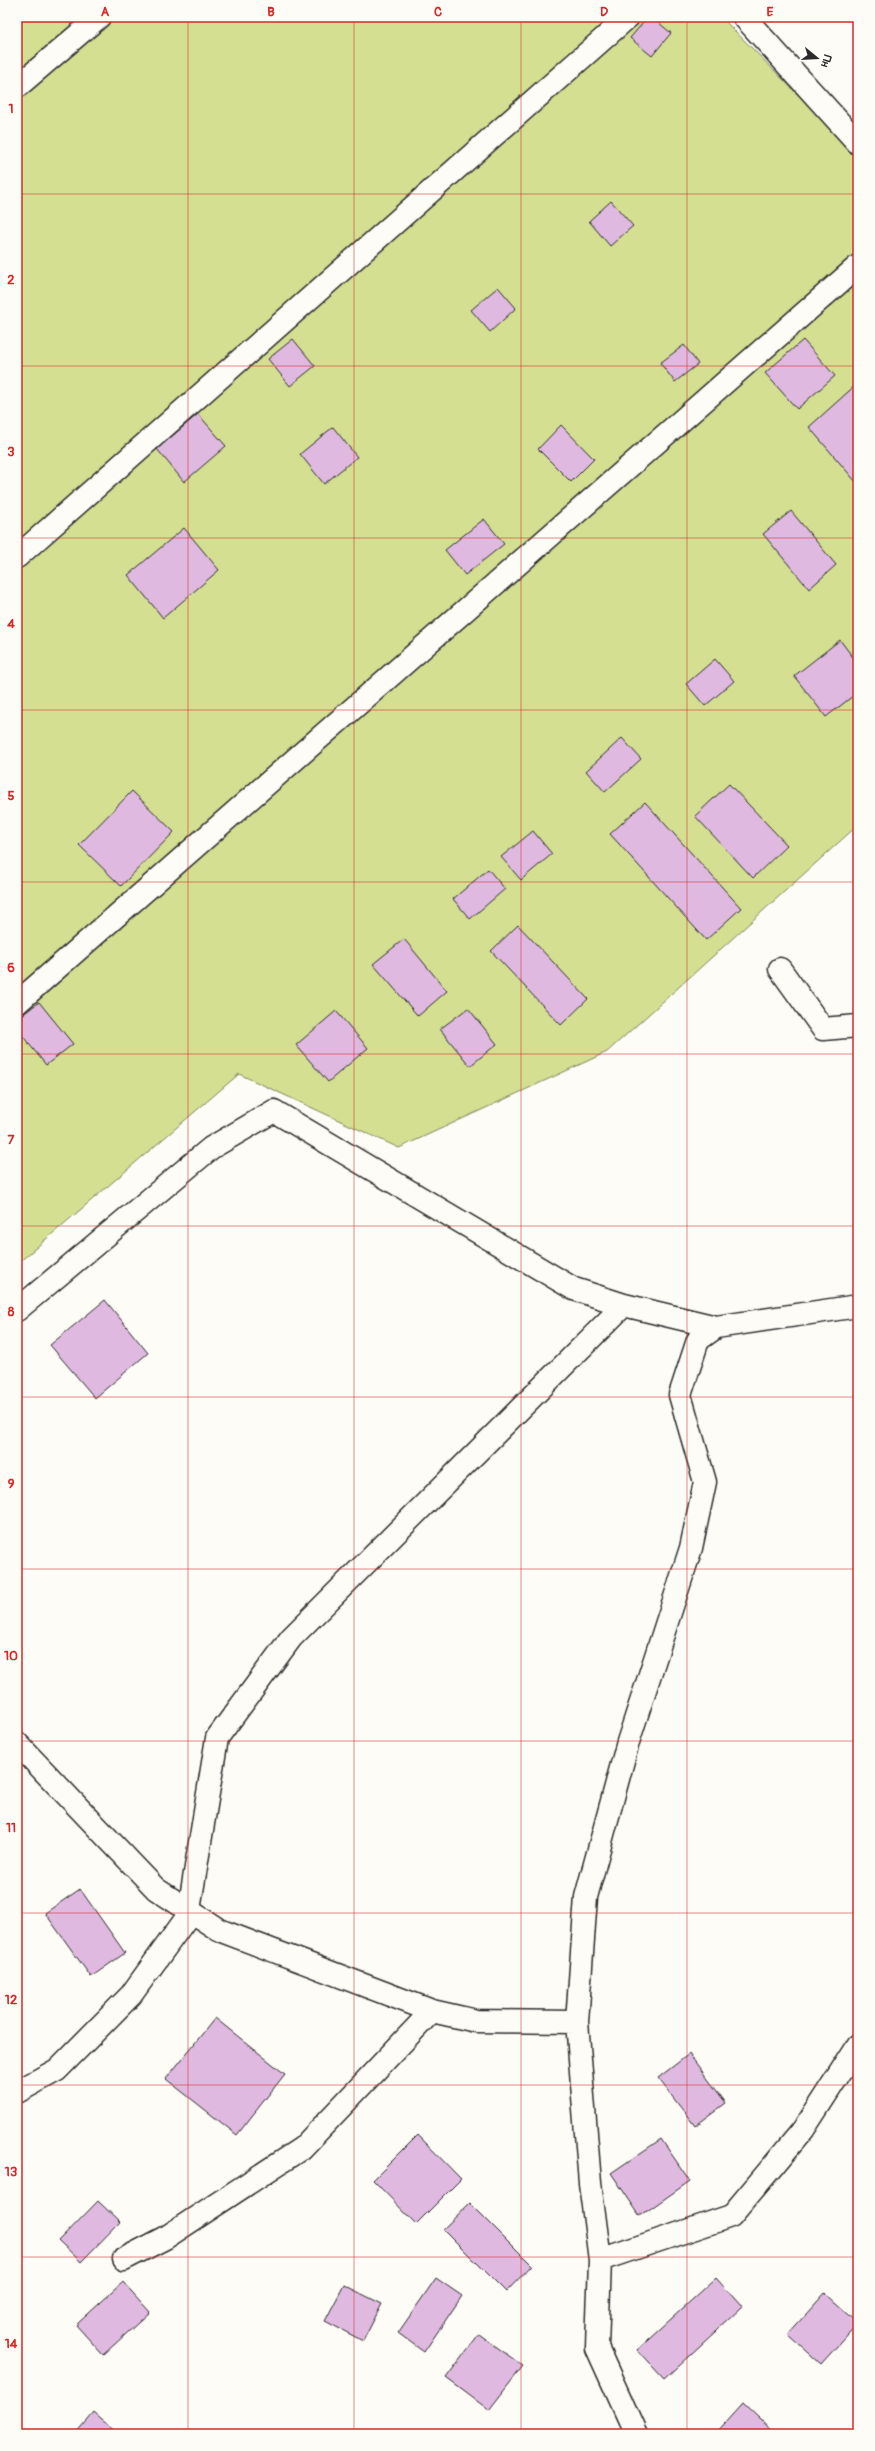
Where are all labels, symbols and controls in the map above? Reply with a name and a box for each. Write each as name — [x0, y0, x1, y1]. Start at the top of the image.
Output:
text: A — [101, 4, 110, 20]
text: B — [267, 4, 275, 20]
text: C — [434, 4, 442, 20]
text: D — [600, 4, 608, 20]
text: E — [767, 4, 774, 20]
north arrow — [797, 38, 837, 78]
text: Пн — [818, 53, 834, 69]
text: 1 — [8, 101, 14, 117]
text: 2 — [7, 272, 15, 288]
text: 3 — [7, 444, 15, 460]
text: 4 — [7, 616, 15, 632]
text: 5 — [7, 788, 15, 804]
text: 6 — [7, 960, 15, 976]
text: 7 — [8, 1132, 15, 1148]
text: 8 — [8, 1304, 15, 1320]
text: 9 — [8, 1476, 15, 1492]
text: 10 — [4, 1648, 18, 1664]
text: 11 — [6, 1820, 16, 1836]
text: 12 — [5, 1992, 17, 2008]
text: 13 — [5, 2164, 17, 2180]
text: 14 — [5, 2336, 18, 2352]

